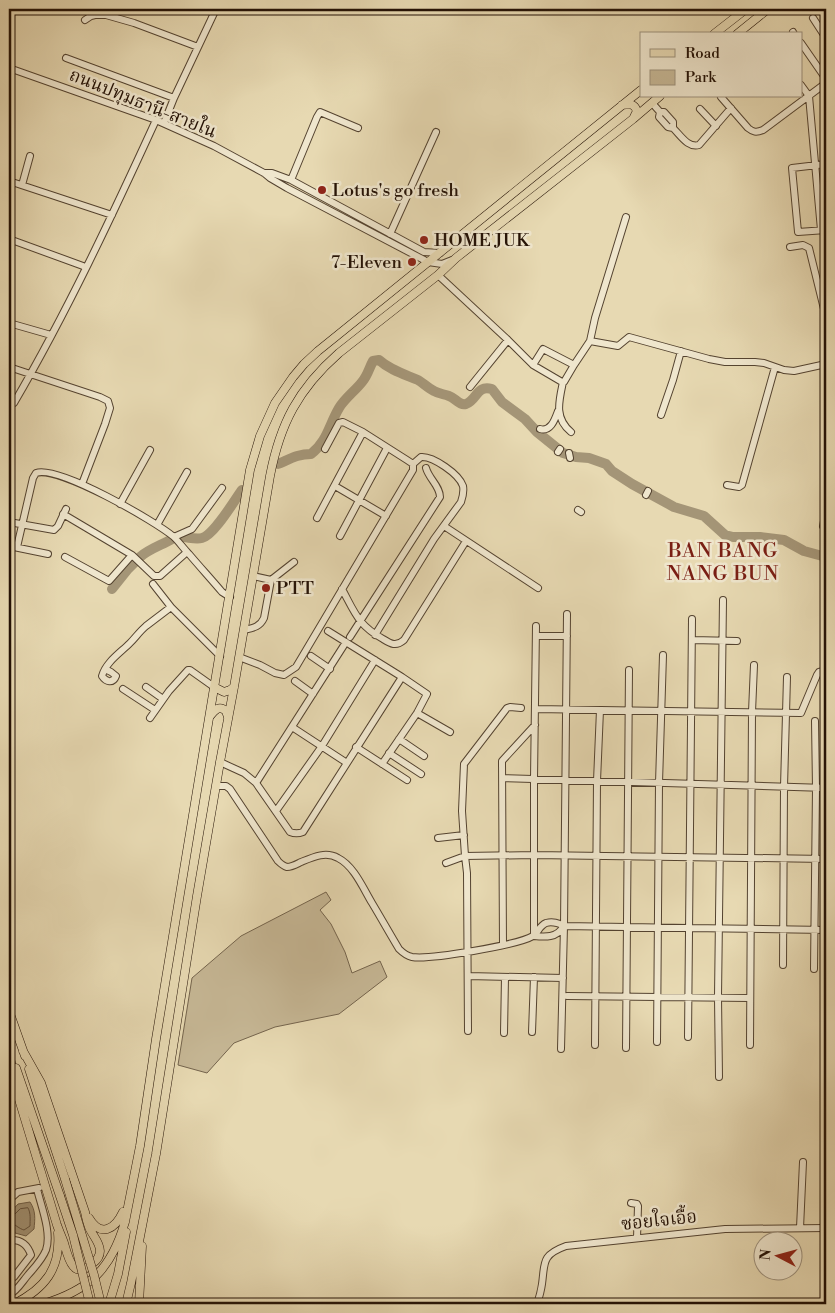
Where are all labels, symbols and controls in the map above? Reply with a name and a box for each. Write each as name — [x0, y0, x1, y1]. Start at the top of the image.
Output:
legend — [640, 32, 802, 98]
text: Road — [685, 44, 720, 63]
street label: ถนนปทุมธานี-สายใน — [66, 63, 220, 144]
text: Park — [685, 68, 717, 87]
place label: Lotus's go fresh — [332, 179, 459, 202]
marker: Lotus's go fresh — [316, 184, 328, 196]
place label: HOME JUK — [434, 229, 531, 252]
marker: HOME JUK — [418, 234, 430, 246]
place label: 7-Eleven — [331, 251, 402, 274]
marker: 7-Eleven — [406, 256, 418, 268]
district label: BAN BANG NANG BUN — [667, 539, 779, 587]
place label: PTT — [276, 577, 314, 600]
marker: PTT — [260, 582, 272, 594]
street label: ซอยใจเอื้อ — [620, 1202, 698, 1236]
north arrow — [752, 1230, 802, 1280]
text: N — [757, 1248, 776, 1261]

